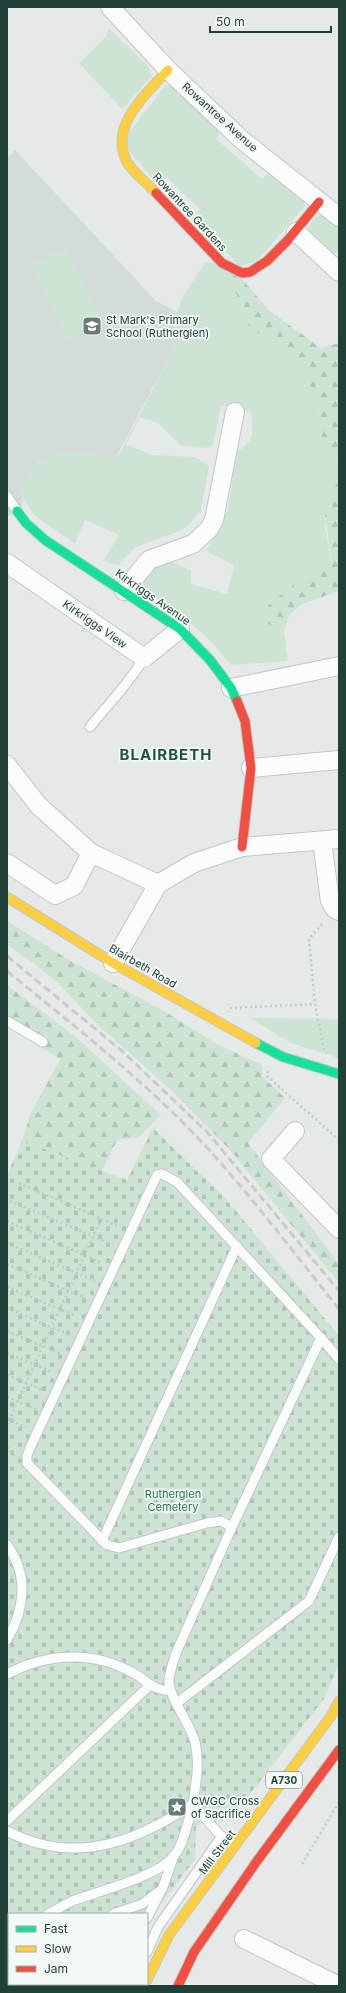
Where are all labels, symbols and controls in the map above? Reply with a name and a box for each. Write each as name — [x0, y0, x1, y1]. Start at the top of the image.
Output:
scale bar — [210, 8, 331, 34]
text: 50 m — [216, 14, 245, 29]
street label: Rowantree Avenue — [179, 79, 261, 155]
street label: Rowantree Gardens — [150, 170, 230, 254]
place label: St Mark's Primary School (Rutherglen) — [106, 313, 209, 340]
school or university icon: St Mark's Primary School (Rutherglen) — [81, 315, 103, 337]
street label: Kirkriggs Avenue — [113, 566, 193, 628]
street label: Kirkriggs View — [60, 597, 130, 651]
district label: BLAIRBETH — [120, 745, 212, 764]
street label: Blairbeth Road — [107, 941, 179, 991]
park label: Rutherglen Cemetery — [145, 1487, 201, 1514]
road number: A730 — [266, 1772, 302, 1788]
place label: CWGC Cross of Sacrifice — [191, 1794, 260, 1821]
place icon: CWGC Cross of Sacrifice — [166, 1796, 188, 1818]
street label: Mill Street — [196, 1827, 238, 1877]
legend — [8, 1913, 148, 1985]
text: Fast — [44, 1921, 68, 1936]
text: Slow — [44, 1941, 72, 1956]
text: Jam — [44, 1961, 68, 1976]

